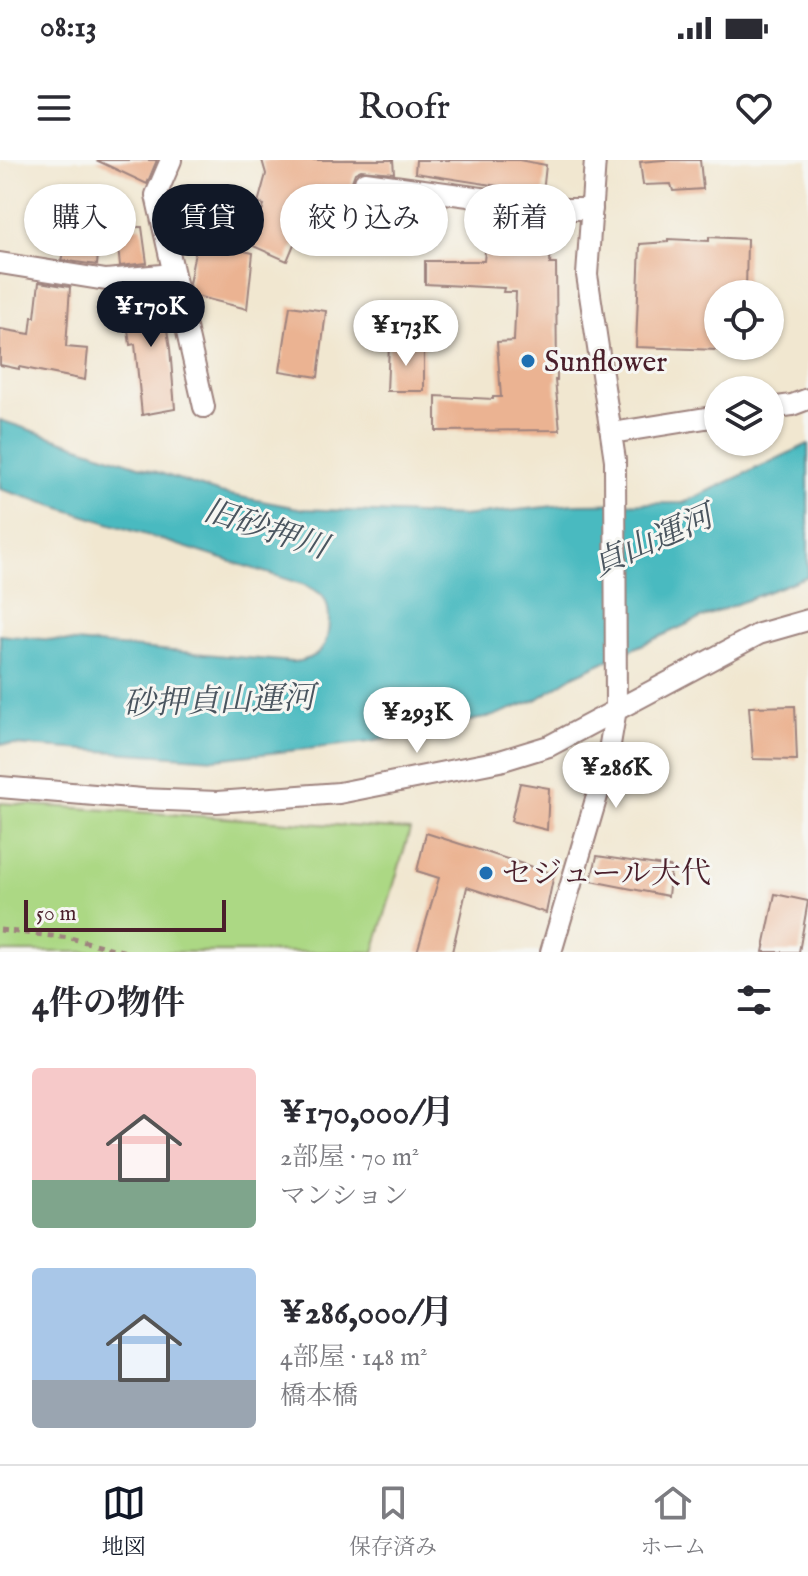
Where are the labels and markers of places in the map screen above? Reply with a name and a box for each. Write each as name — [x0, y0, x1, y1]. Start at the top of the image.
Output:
pin: ¥170K — [95, 281, 207, 349]
pin: ¥173K — [350, 300, 462, 368]
place label: Sunflower — [544, 344, 667, 382]
marker: Sunflower — [519, 352, 537, 370]
pin: ¥293K — [361, 687, 473, 755]
pin: ¥286K — [560, 742, 672, 810]
place label: セジュール大代 — [502, 856, 711, 894]
marker: セジュール大代 — [477, 864, 495, 882]

